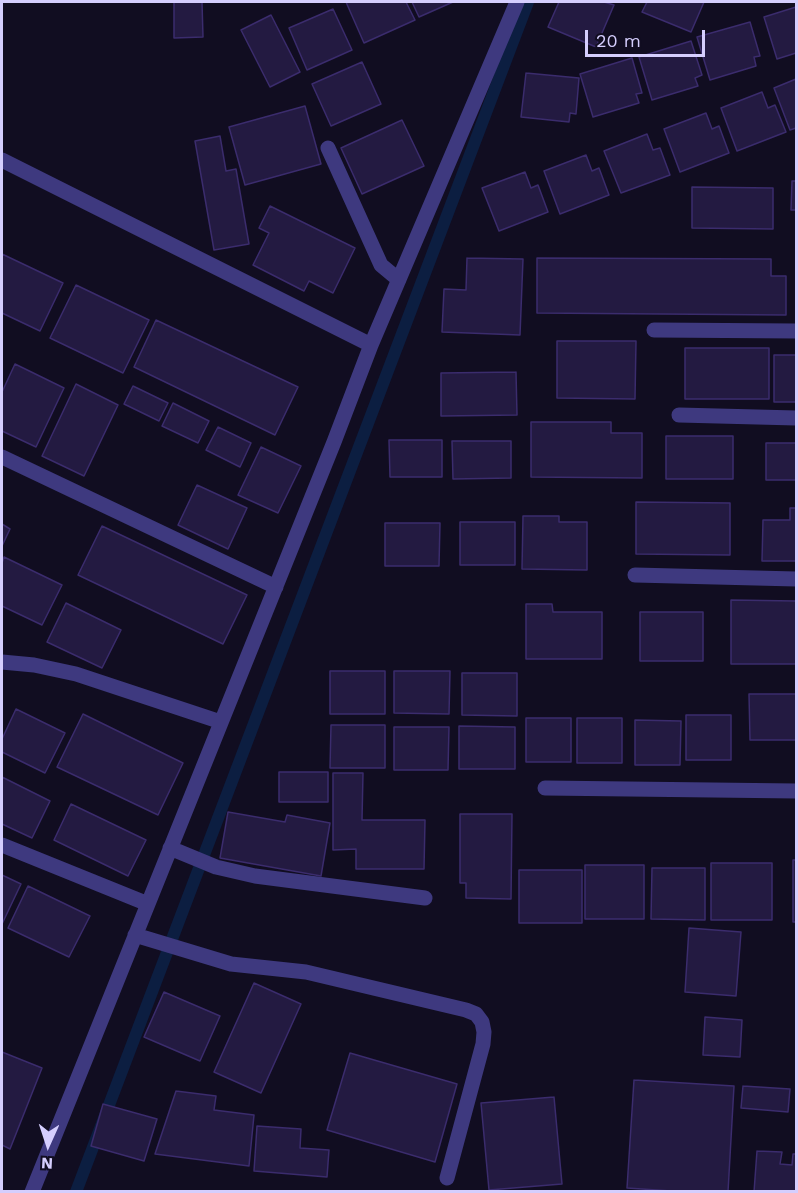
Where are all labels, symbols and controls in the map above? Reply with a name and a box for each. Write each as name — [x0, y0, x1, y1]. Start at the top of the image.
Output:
scale bar — [588, 18, 708, 56]
text: 20 m — [596, 30, 641, 51]
north arrow — [18, 1115, 78, 1175]
text: N — [41, 1154, 53, 1173]

